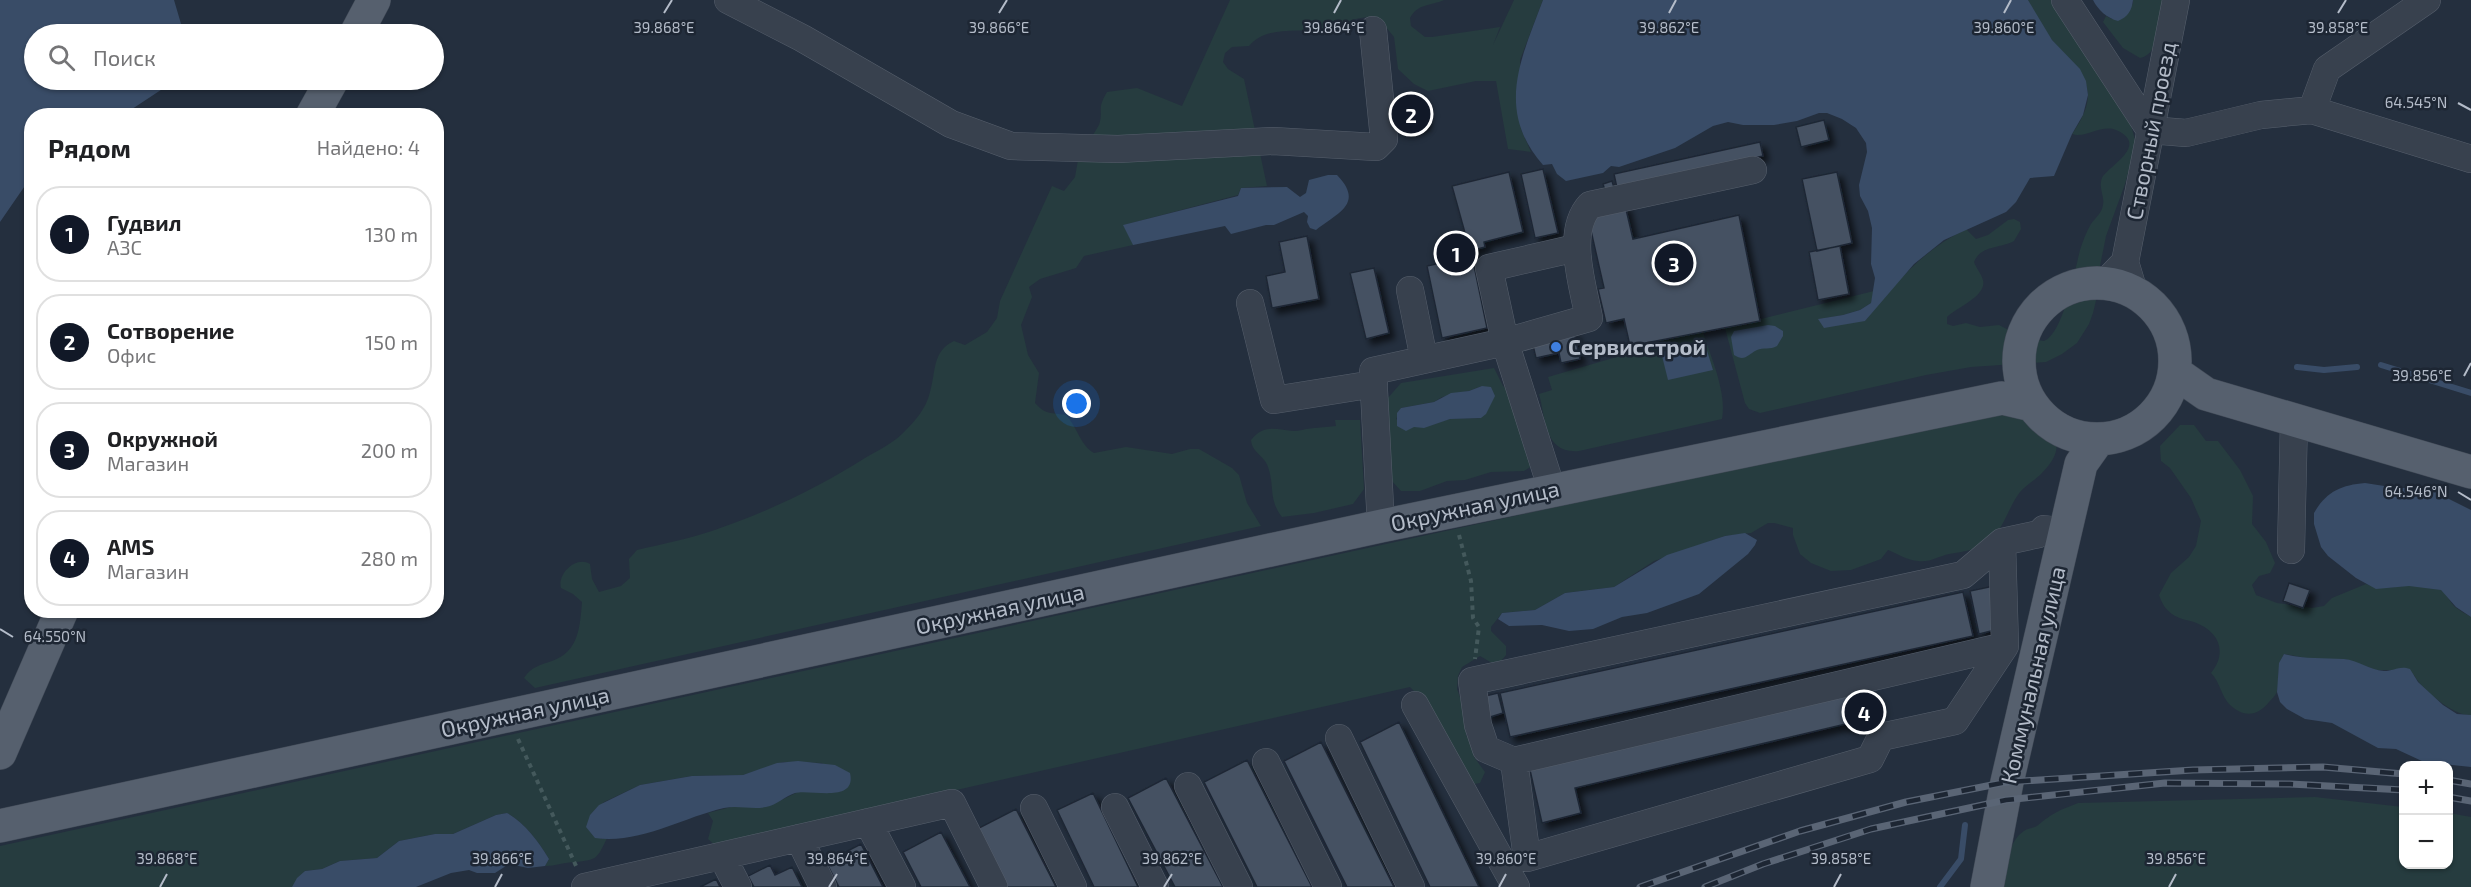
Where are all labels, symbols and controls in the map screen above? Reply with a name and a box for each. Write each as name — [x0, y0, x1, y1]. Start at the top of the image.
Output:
text: 39.868°E — [634, 18, 695, 36]
text: 39.866°E — [969, 18, 1029, 36]
text: 39.864°E — [1303, 18, 1365, 36]
text: 39.862°E — [1639, 18, 1699, 36]
text: 39.860°E — [1974, 18, 2034, 36]
text: 39.858°E — [2308, 18, 2368, 36]
search box — [24, 24, 444, 90]
street label: Створный проезд — [2120, 39, 2180, 222]
icon: search — [45, 41, 78, 74]
text: Поиск — [93, 44, 156, 70]
pin: 2 — [1392, 92, 1430, 136]
text: 64.545°N — [2385, 93, 2447, 111]
text: Рядом — [48, 132, 131, 163]
text: Найдено: 4 — [317, 135, 420, 159]
text: Гудвил — [107, 209, 182, 235]
text: 1 — [65, 222, 74, 246]
text: 130 m — [365, 222, 418, 246]
pin: 1 — [1436, 230, 1476, 276]
text: АЗС — [107, 235, 142, 259]
pin: 3 — [1654, 240, 1694, 286]
text: Сотворение — [107, 317, 235, 343]
text: 2 — [64, 330, 75, 354]
text: 150 m — [365, 330, 418, 354]
place label: Сервисстрой — [1568, 333, 1706, 359]
marker: Сервисстрой — [1549, 340, 1563, 354]
text: Офис — [107, 343, 156, 367]
text: 39.856°E — [2392, 366, 2452, 384]
your location — [1062, 389, 1091, 418]
text: Окружной — [107, 425, 218, 451]
text: 3 — [64, 438, 75, 462]
text: 200 m — [361, 438, 418, 462]
text: Магазин — [107, 451, 189, 475]
street label: Окружная улица — [1388, 474, 1562, 537]
text: 64.546°N — [2384, 482, 2448, 500]
text: AMS — [107, 533, 154, 559]
text: 4 — [63, 546, 76, 570]
text: 280 m — [361, 546, 418, 570]
text: Магазин — [107, 559, 189, 583]
street label: Коммунальная улица — [1994, 564, 2071, 786]
street label: Окружная улица — [913, 577, 1087, 640]
text: 64.550°N — [24, 627, 86, 645]
street label: Окружная улица — [438, 680, 612, 743]
pin: 4 — [1844, 690, 1884, 734]
map controls — [2399, 761, 2453, 869]
button: + — [2399, 761, 2453, 815]
button: − — [2399, 815, 2453, 869]
text: 39.868°E — [137, 849, 198, 867]
text: 39.866°E — [472, 849, 532, 867]
text: 39.864°E — [806, 849, 868, 867]
text: 39.862°E — [1142, 849, 1202, 867]
text: 39.860°E — [1476, 849, 1536, 867]
text: 39.858°E — [1811, 849, 1871, 867]
text: 39.856°E — [2146, 849, 2206, 867]

